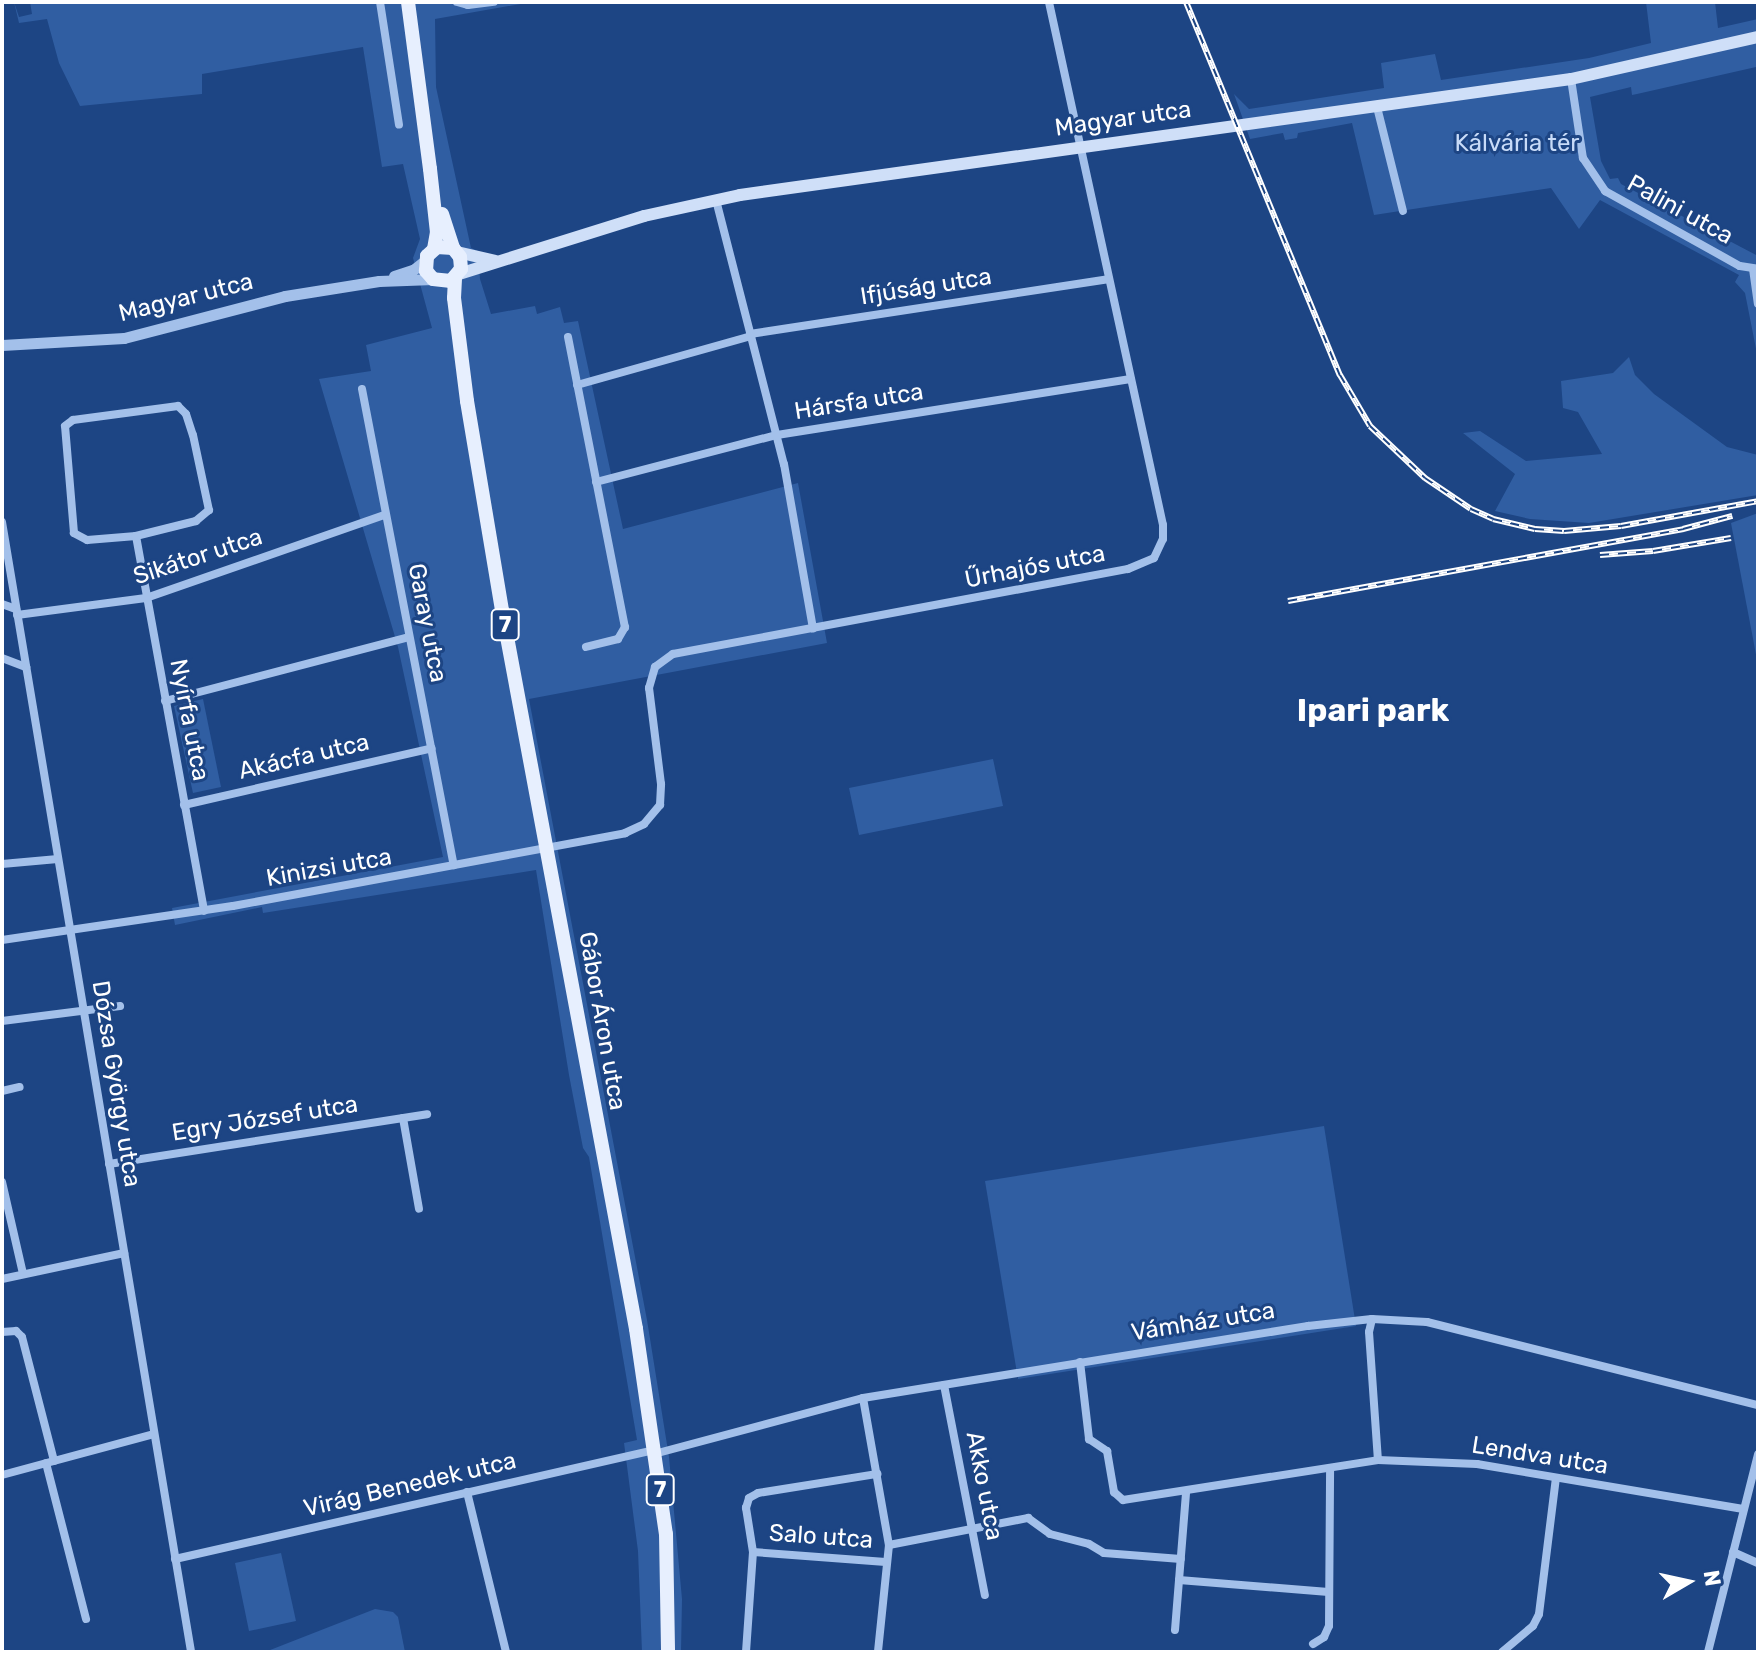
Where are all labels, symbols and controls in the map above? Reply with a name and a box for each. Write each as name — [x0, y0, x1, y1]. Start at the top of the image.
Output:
street label: Magyar utca — [1053, 95, 1193, 143]
park label: Kálvária tér — [1454, 130, 1580, 158]
street label: Palini utca — [1622, 169, 1738, 251]
street label: Ifjúság utca — [858, 262, 994, 312]
street label: Magyar utca — [116, 267, 256, 329]
street label: Hársfa utca — [792, 378, 926, 426]
street label: Sikátor utca — [130, 523, 266, 591]
street label: Űrhajós utca — [962, 539, 1108, 595]
street label: Garay utca — [401, 561, 453, 685]
road number: 7 — [489, 607, 521, 643]
street label: Nyírfa utca — [163, 657, 215, 783]
district label: Ipari park — [1297, 691, 1449, 729]
street label: Akácfa utca — [236, 728, 372, 786]
street label: Kinizsi utca — [264, 843, 394, 893]
street label: Gábor Áron utca — [572, 929, 632, 1113]
street label: Dózsa György utca — [85, 978, 147, 1190]
street label: Egry József utca — [169, 1090, 361, 1148]
street label: Vámház utca — [1129, 1296, 1277, 1348]
street label: Akko utca — [959, 1429, 1009, 1543]
street label: Lendva utca — [1470, 1431, 1610, 1481]
street label: Virág Benedek utca — [301, 1446, 519, 1524]
road number: 7 — [644, 1472, 676, 1508]
street label: Salo utca — [768, 1519, 874, 1555]
north arrow — [1648, 1542, 1728, 1622]
text: N — [1698, 1568, 1727, 1588]

